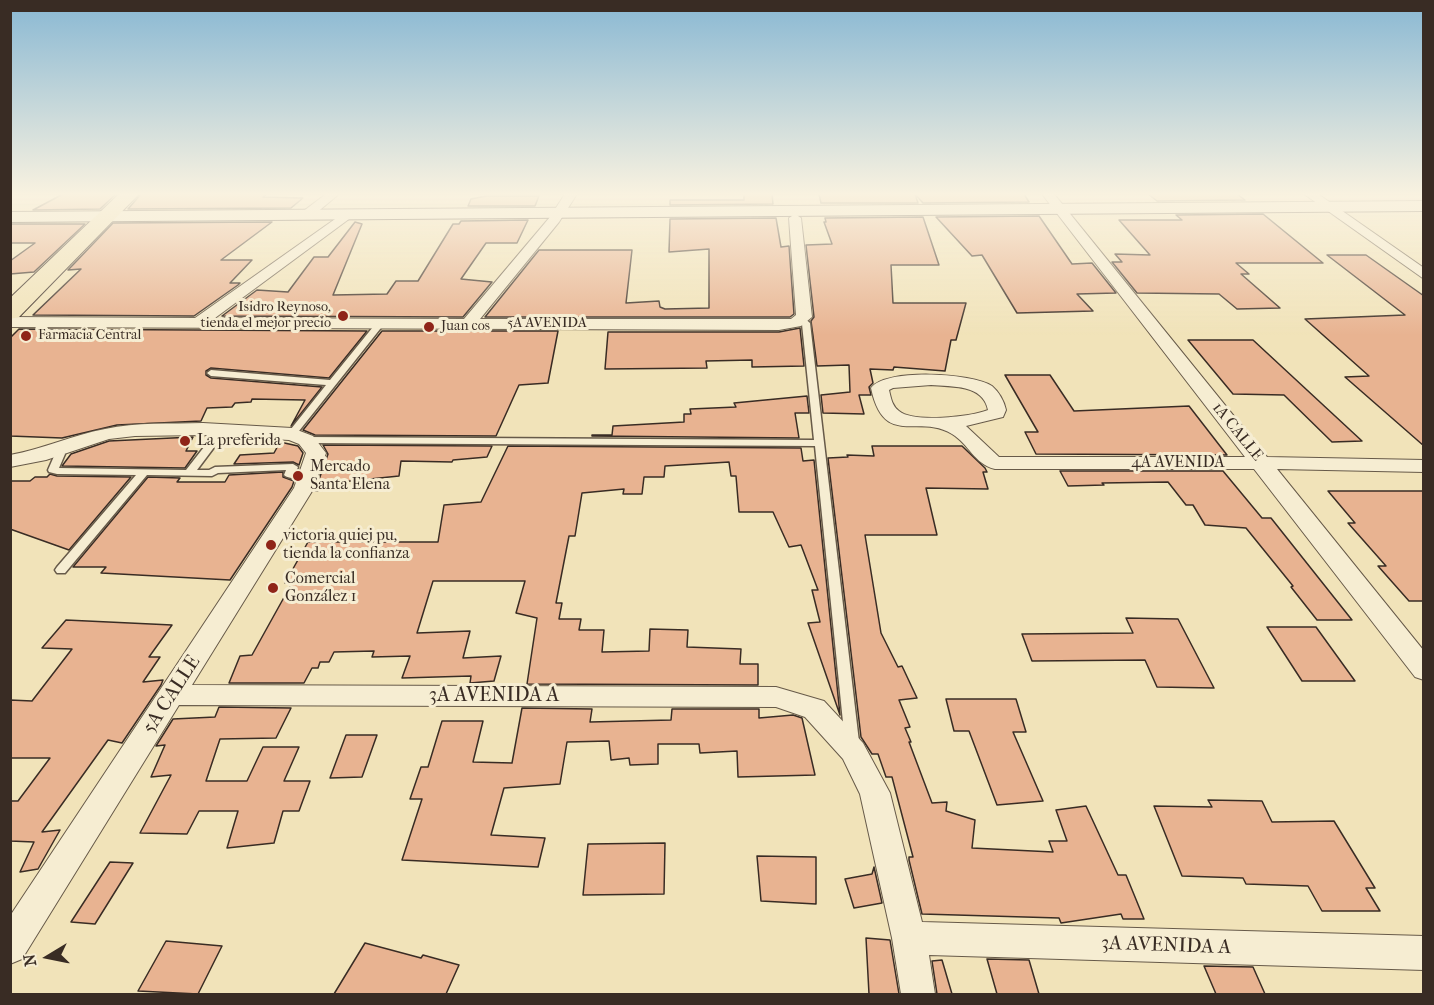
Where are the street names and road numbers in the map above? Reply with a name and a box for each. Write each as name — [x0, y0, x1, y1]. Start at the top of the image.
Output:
street label: 5A AVENIDA — [507, 316, 587, 332]
street label: 1A CALLE — [1208, 399, 1266, 465]
street label: 4A AVENIDA — [1131, 453, 1225, 473]
street label: 5A CALLE — [138, 651, 206, 739]
street label: 3A AVENIDA A — [429, 684, 559, 708]
street label: 3A AVENIDA A — [1100, 932, 1232, 960]

